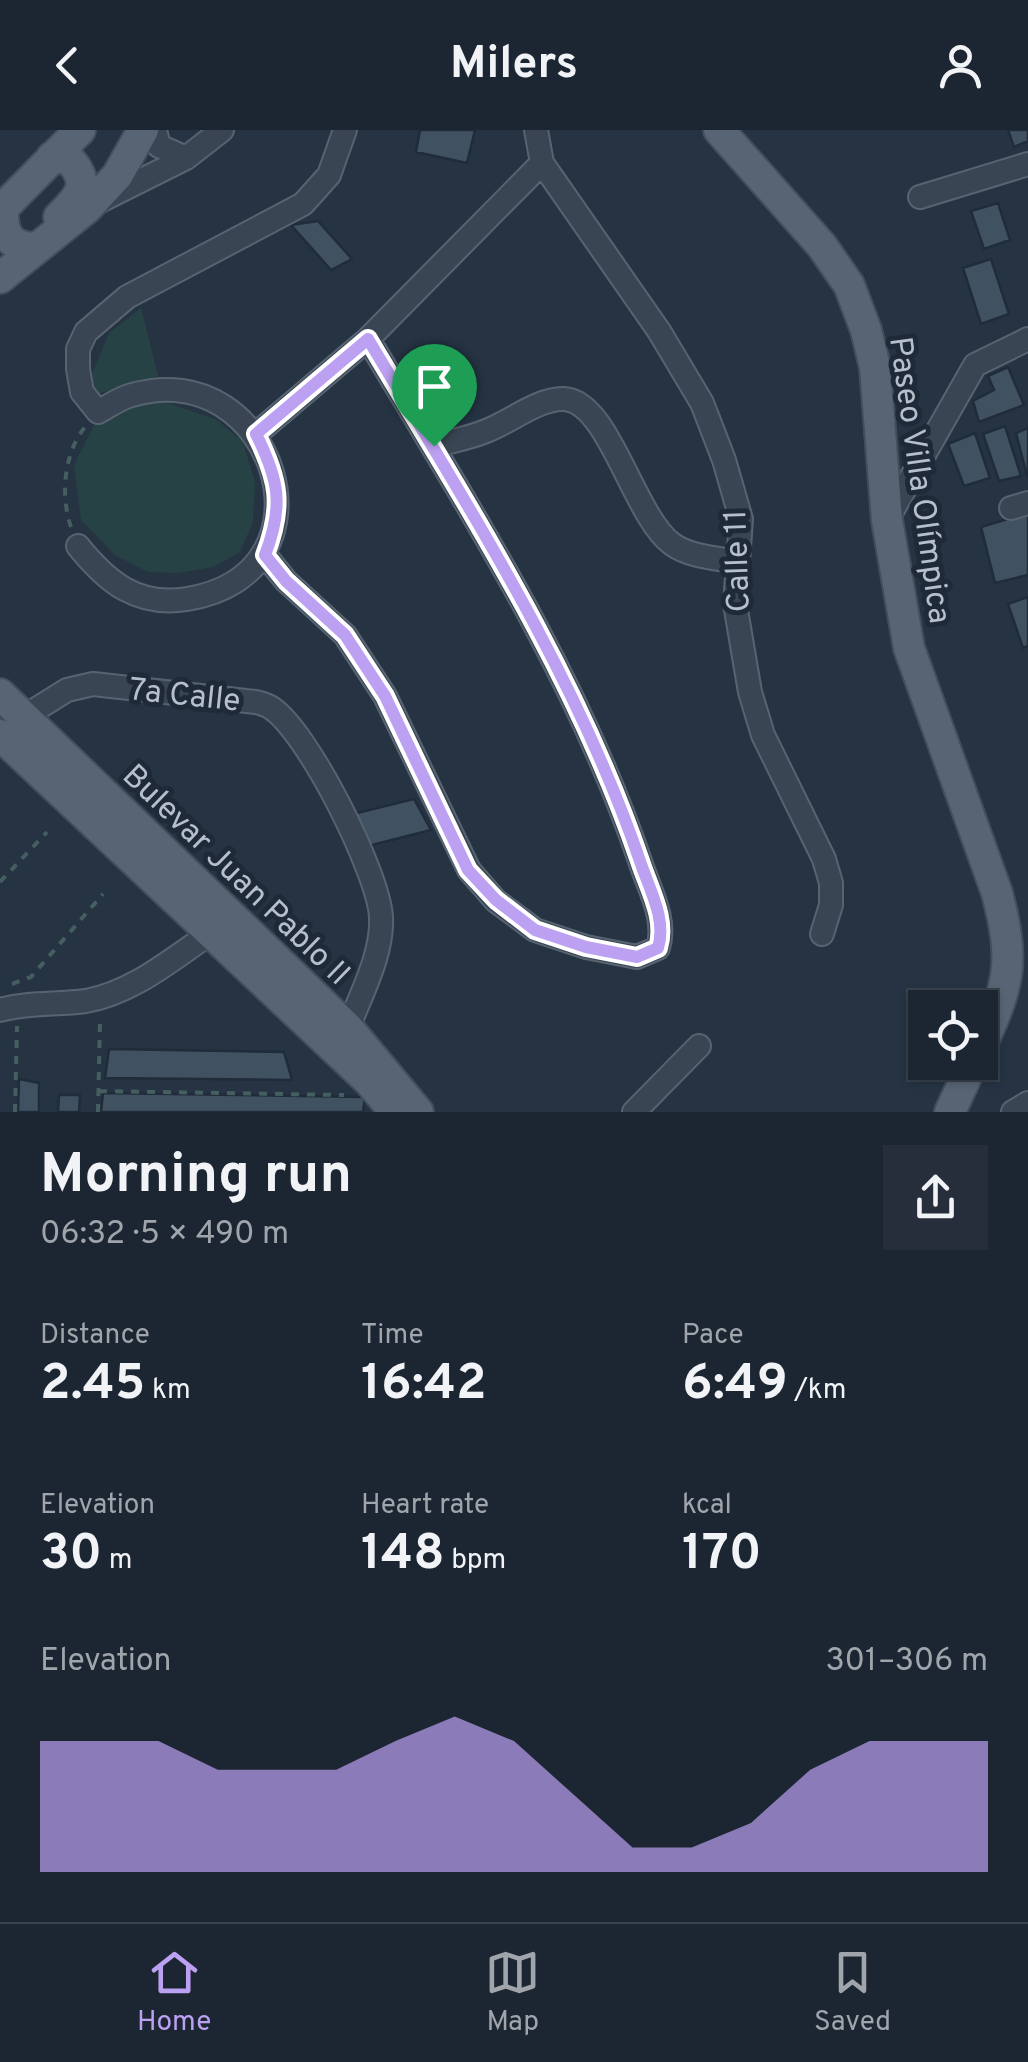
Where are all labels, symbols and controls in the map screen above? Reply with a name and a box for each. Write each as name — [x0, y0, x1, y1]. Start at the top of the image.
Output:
text: Milers — [450, 37, 578, 94]
icon: back — [40, 38, 95, 93]
icon: person — [933, 38, 988, 93]
street label: Paseo Villa Olímpica — [878, 334, 958, 626]
pin — [392, 344, 477, 447]
icon: arrive — [407, 359, 462, 414]
street label: Calle 11 — [717, 509, 761, 613]
street label: 7a Calle — [127, 671, 242, 723]
street label: Bulevar Juan Pablo II — [113, 757, 357, 995]
map controls — [908, 990, 998, 1080]
button: locate — [908, 990, 998, 1080]
text: Morning run — [40, 1142, 352, 1212]
button: share — [883, 1145, 988, 1250]
text: 06:32 · 5 × 490 m — [40, 1215, 289, 1255]
text: Distance — [40, 1318, 150, 1354]
text: Time — [361, 1318, 424, 1354]
text: Pace — [682, 1318, 744, 1354]
text: 2.45 — [40, 1354, 145, 1417]
text: 16:42 — [361, 1354, 487, 1417]
text: 6:49 — [682, 1354, 788, 1417]
text: km — [145, 1373, 191, 1409]
text: /km — [788, 1373, 847, 1409]
text: Elevation — [40, 1488, 155, 1524]
text: Heart rate — [361, 1488, 489, 1524]
text: kcal — [682, 1488, 732, 1524]
text: 30 — [40, 1524, 102, 1587]
text: 148 — [361, 1524, 445, 1587]
text: 170 — [682, 1524, 762, 1587]
text: m — [102, 1543, 132, 1579]
text: bpm — [445, 1543, 506, 1579]
text: Elevation — [40, 1642, 172, 1682]
text: 301–306 m — [826, 1642, 988, 1682]
tab: Home — [137, 1945, 211, 2041]
tab: Map — [485, 1945, 540, 2041]
tab: Saved — [814, 1945, 891, 2041]

